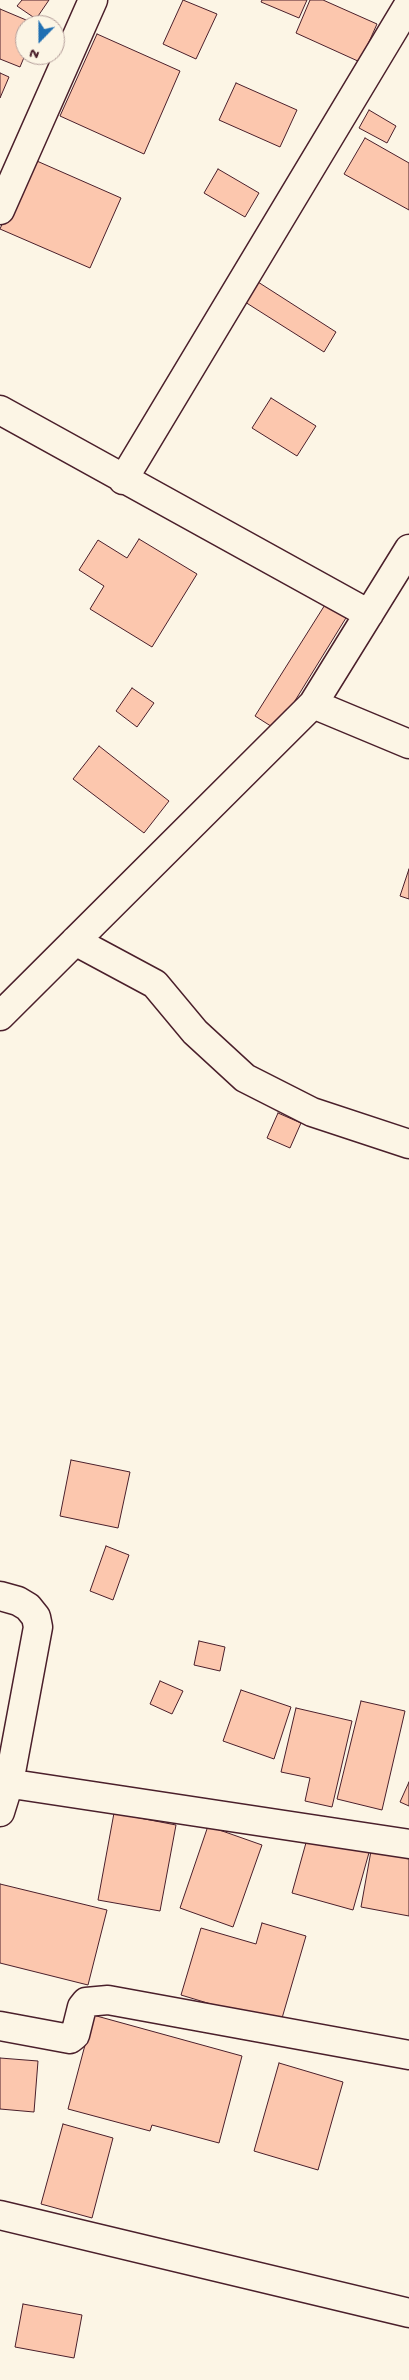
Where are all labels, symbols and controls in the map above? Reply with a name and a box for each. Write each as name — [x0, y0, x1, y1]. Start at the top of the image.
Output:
north arrow — [15, 15, 65, 65]
text: N — [27, 44, 42, 63]

